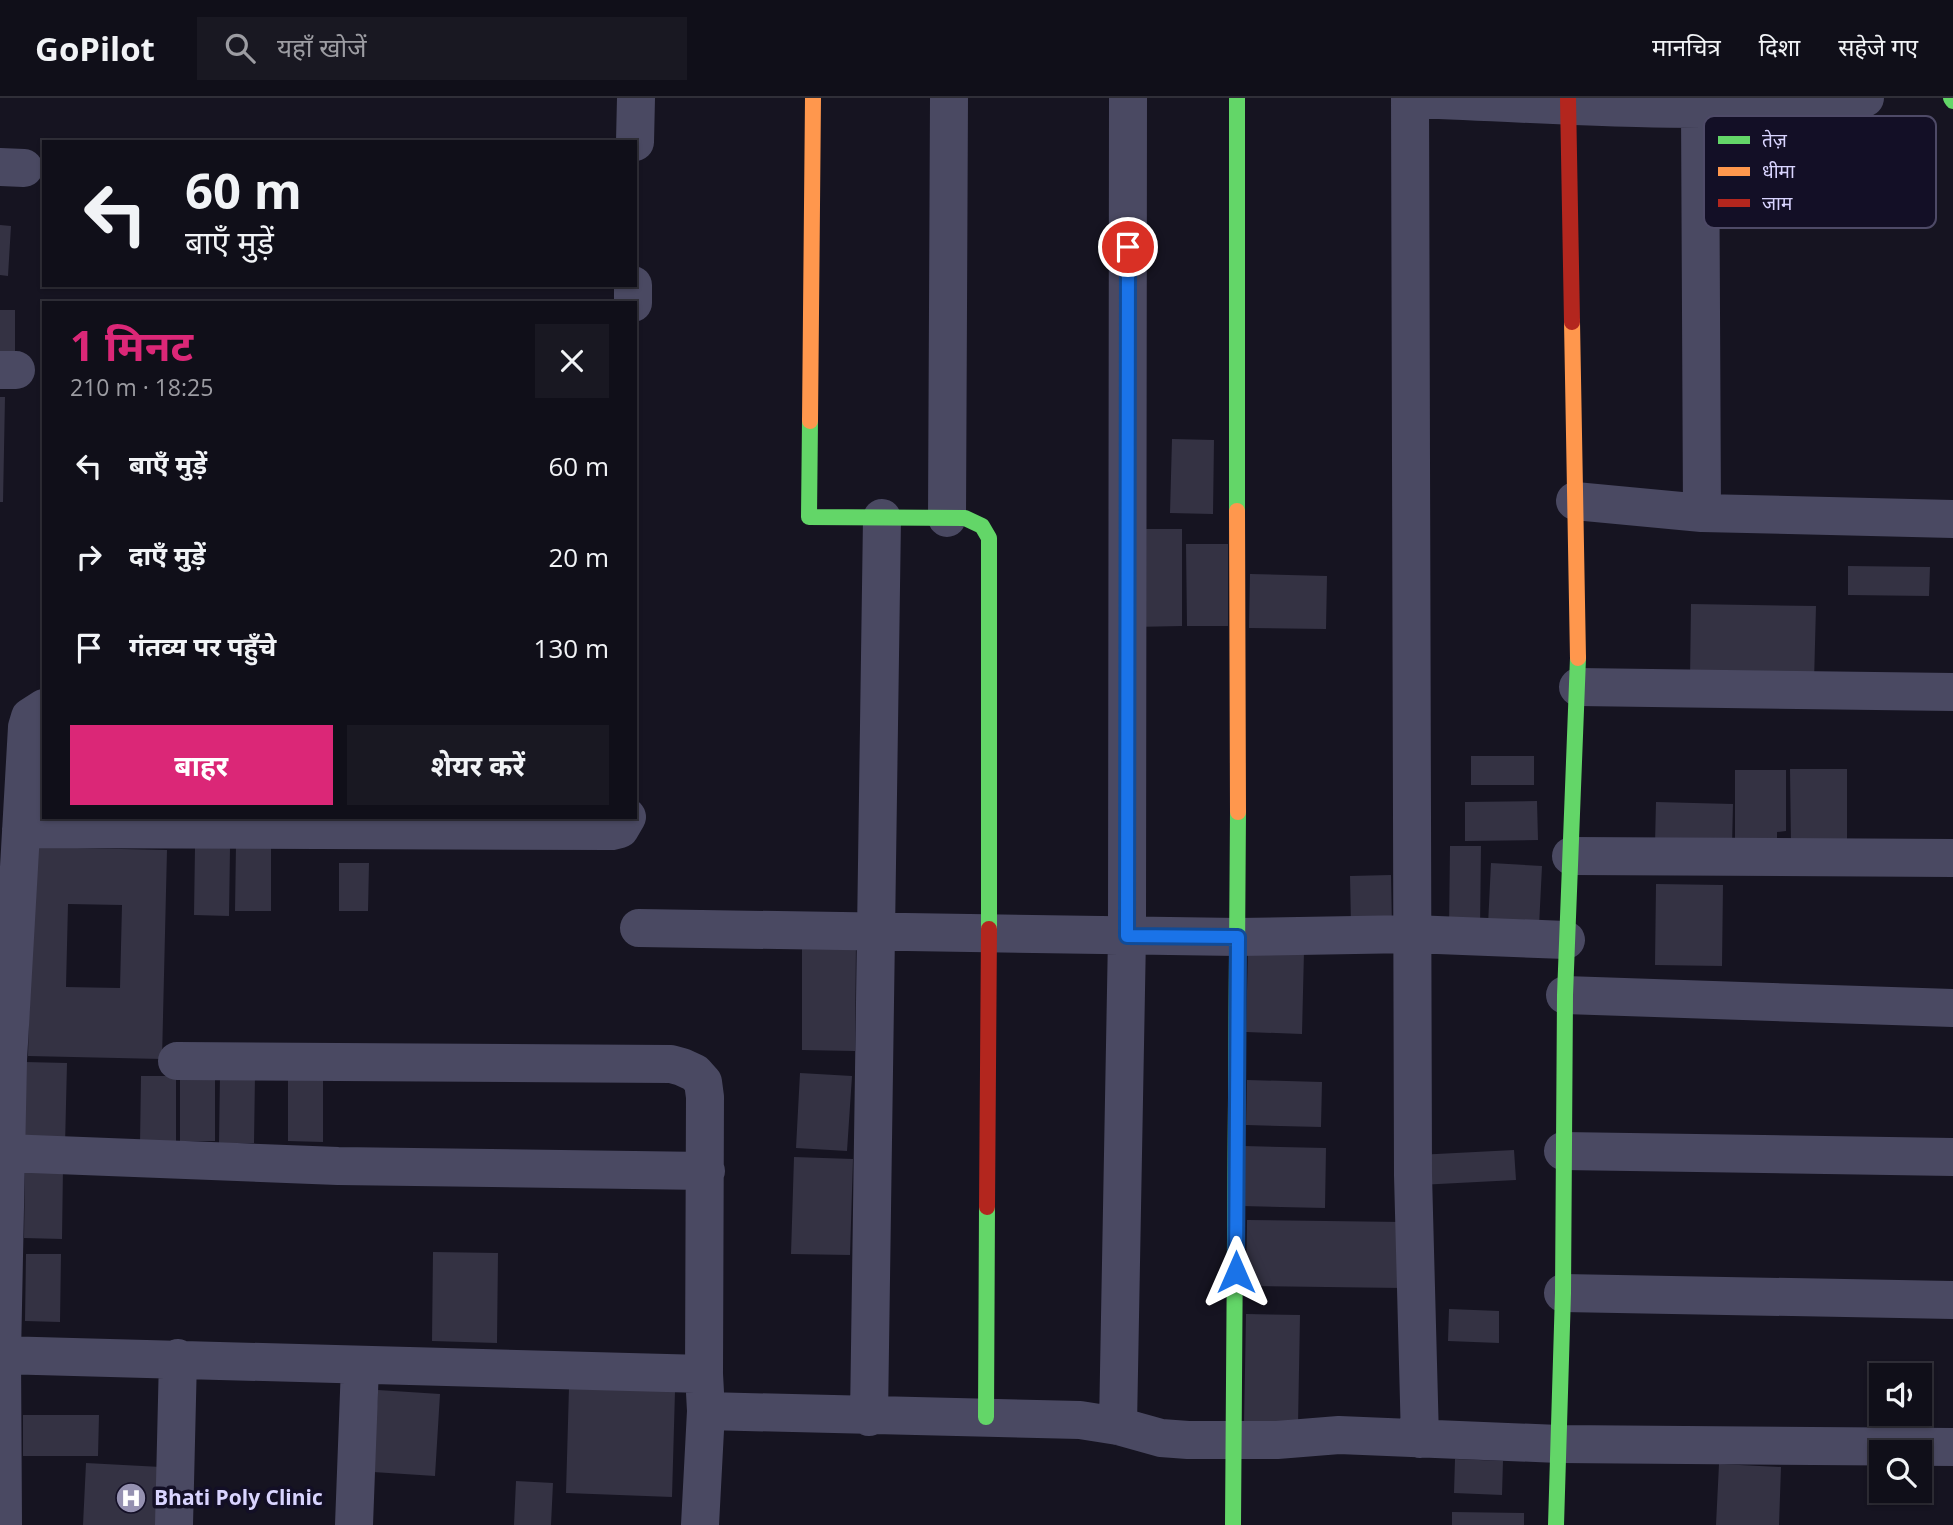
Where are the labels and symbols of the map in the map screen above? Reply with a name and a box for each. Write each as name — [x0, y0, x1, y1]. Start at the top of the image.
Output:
legend — [1704, 116, 1936, 228]
text: तेज़ — [1762, 127, 1788, 153]
text: धीमा — [1762, 158, 1796, 184]
text: जाम — [1762, 190, 1793, 216]
pin — [1098, 217, 1158, 277]
position arrow — [1199, 1235, 1273, 1309]
hospital icon: Bhati Poly Clinic — [114, 1481, 148, 1515]
place label: Bhati Poly Clinic — [154, 1483, 323, 1511]

